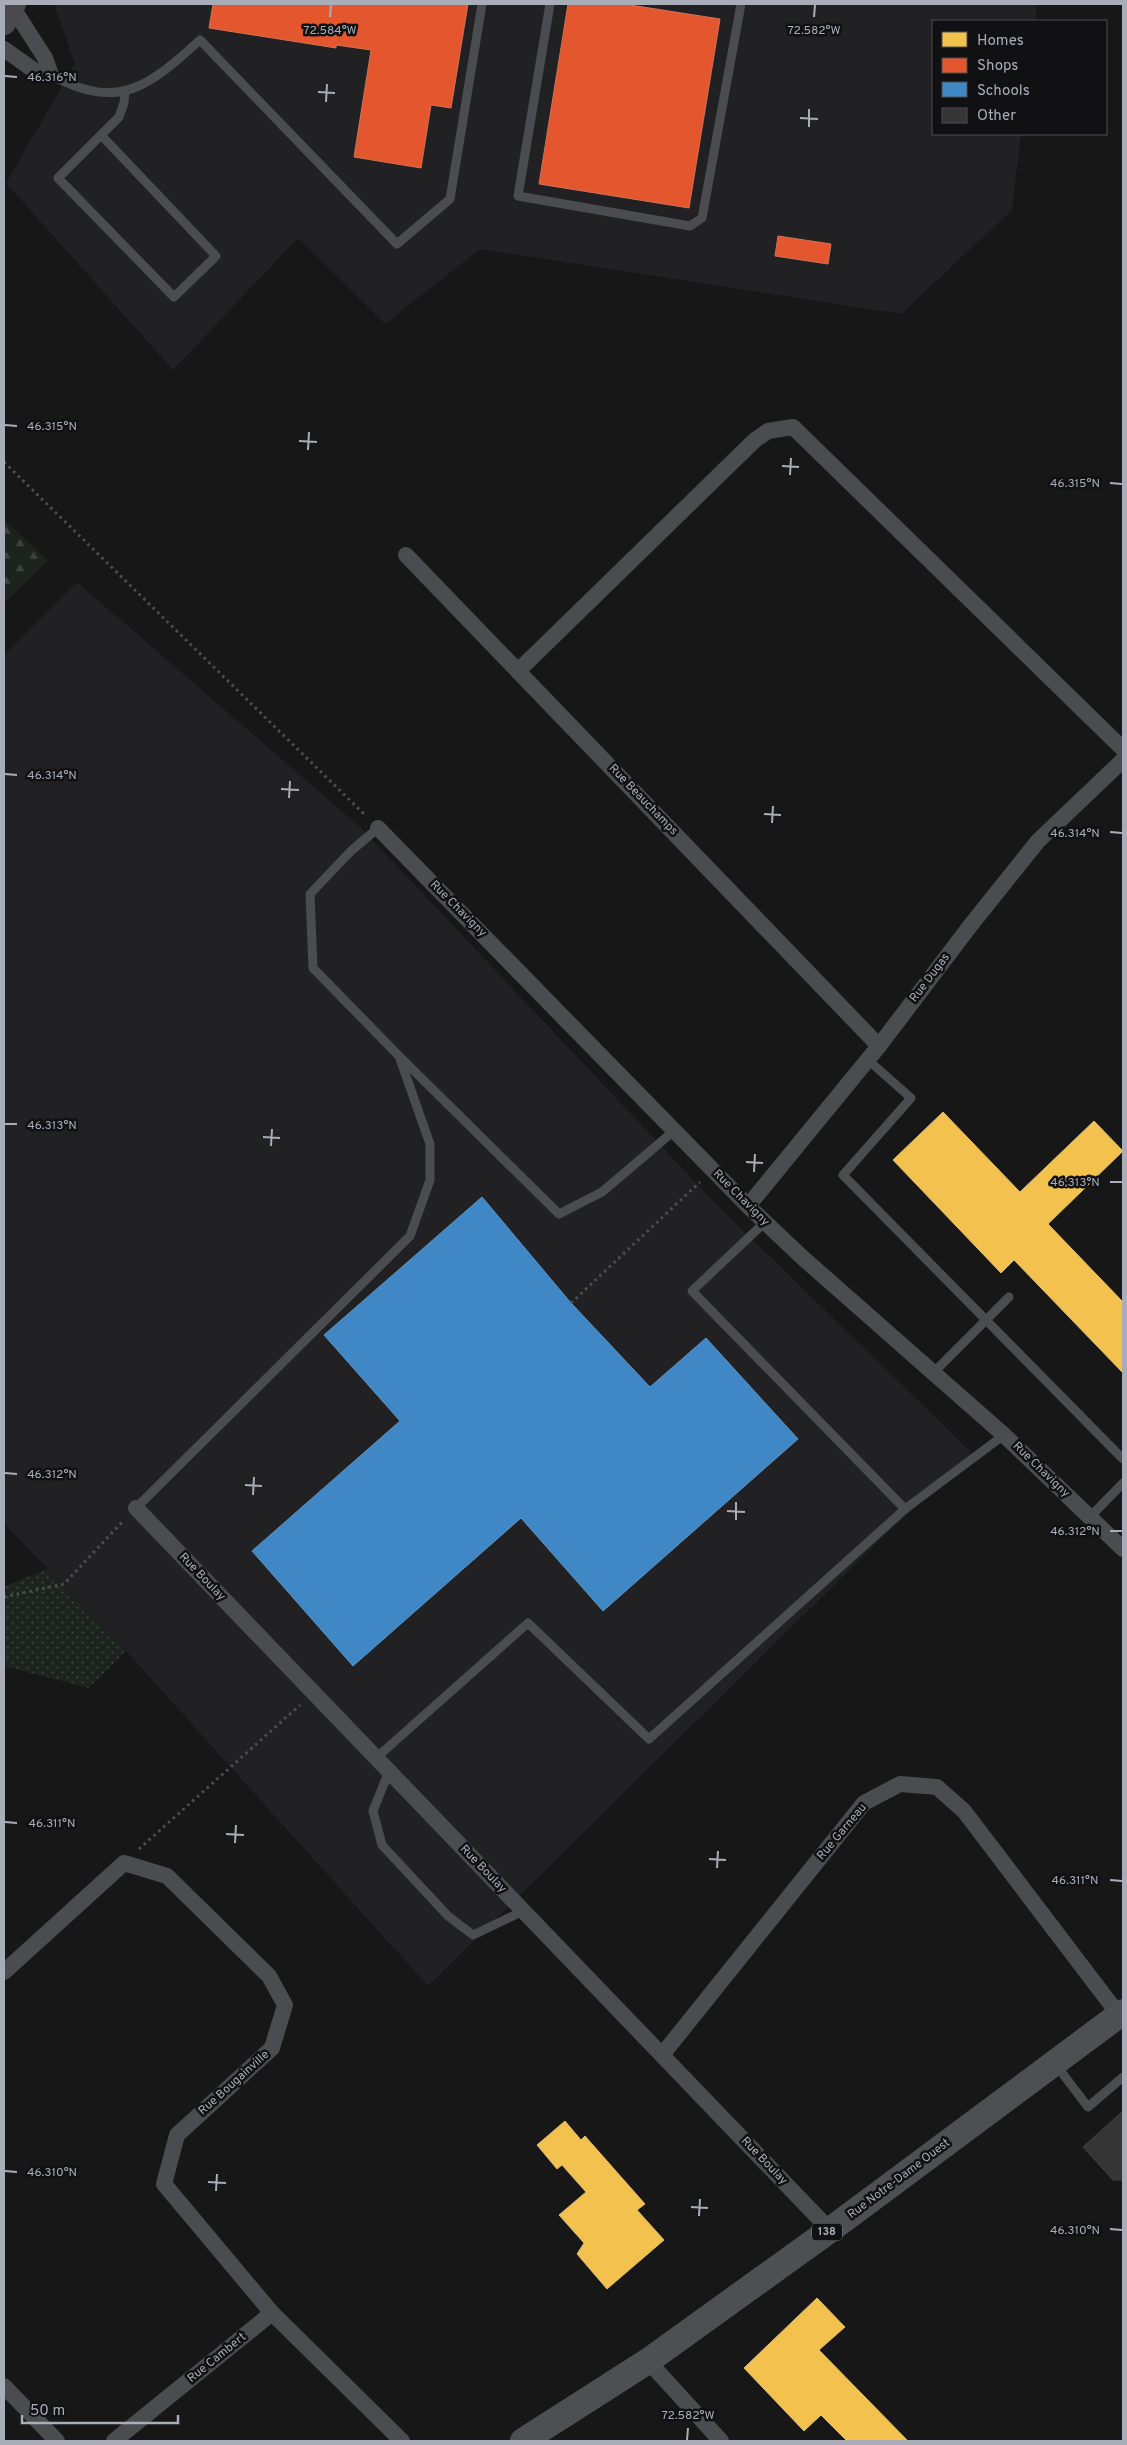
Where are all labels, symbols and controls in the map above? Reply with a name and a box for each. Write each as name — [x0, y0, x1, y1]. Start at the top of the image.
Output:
legend — [932, 20, 1107, 135]
text: 72.584°W — [303, 23, 357, 39]
text: 72.582°W — [787, 23, 841, 39]
text: Homes — [977, 32, 1024, 51]
text: Shops — [977, 57, 1018, 76]
text: 46.316°N — [27, 70, 77, 86]
text: Schools — [977, 82, 1030, 101]
text: Other — [977, 107, 1016, 126]
text: 46.315°N — [27, 419, 77, 435]
text: 46.315°N — [1050, 476, 1100, 492]
street label: Rue Beauchamps — [605, 761, 681, 839]
text: 46.314°N — [27, 768, 77, 784]
text: 46.314°N — [1050, 826, 1100, 842]
street label: Rue Chavigny — [426, 877, 490, 941]
street label: Rue Dugas — [906, 950, 954, 1006]
text: 46.313°N — [27, 1118, 77, 1134]
street label: Rue Chavigny — [709, 1166, 773, 1230]
text: 46.313°N — [1050, 1175, 1100, 1191]
street label: Rue Chavigny — [1009, 1439, 1073, 1501]
text: 46.312°N — [27, 1467, 77, 1483]
text: 46.312°N — [1050, 1524, 1100, 1540]
street label: Rue Boulay — [175, 1550, 229, 1604]
street label: Rue Garneau — [814, 1800, 870, 1864]
text: 46.311°N — [29, 1816, 75, 1832]
street label: Rue Boulay — [456, 1842, 510, 1896]
text: 46.311°N — [1052, 1873, 1098, 1889]
street label: Rue Bougainville — [195, 2047, 273, 2119]
street label: Rue Boulay — [737, 2134, 791, 2188]
street label: Rue Notre-Dame Ouest — [845, 2135, 953, 2223]
text: 46.310°N — [27, 2165, 77, 2181]
text: 46.310°N — [1050, 2223, 1100, 2239]
road number: 138 — [812, 2224, 842, 2240]
street label: Rue Cambert — [184, 2329, 250, 2387]
scale bar — [22, 2392, 179, 2424]
text: 50 m — [30, 2402, 65, 2421]
text: 72.582°W — [661, 2408, 715, 2424]

